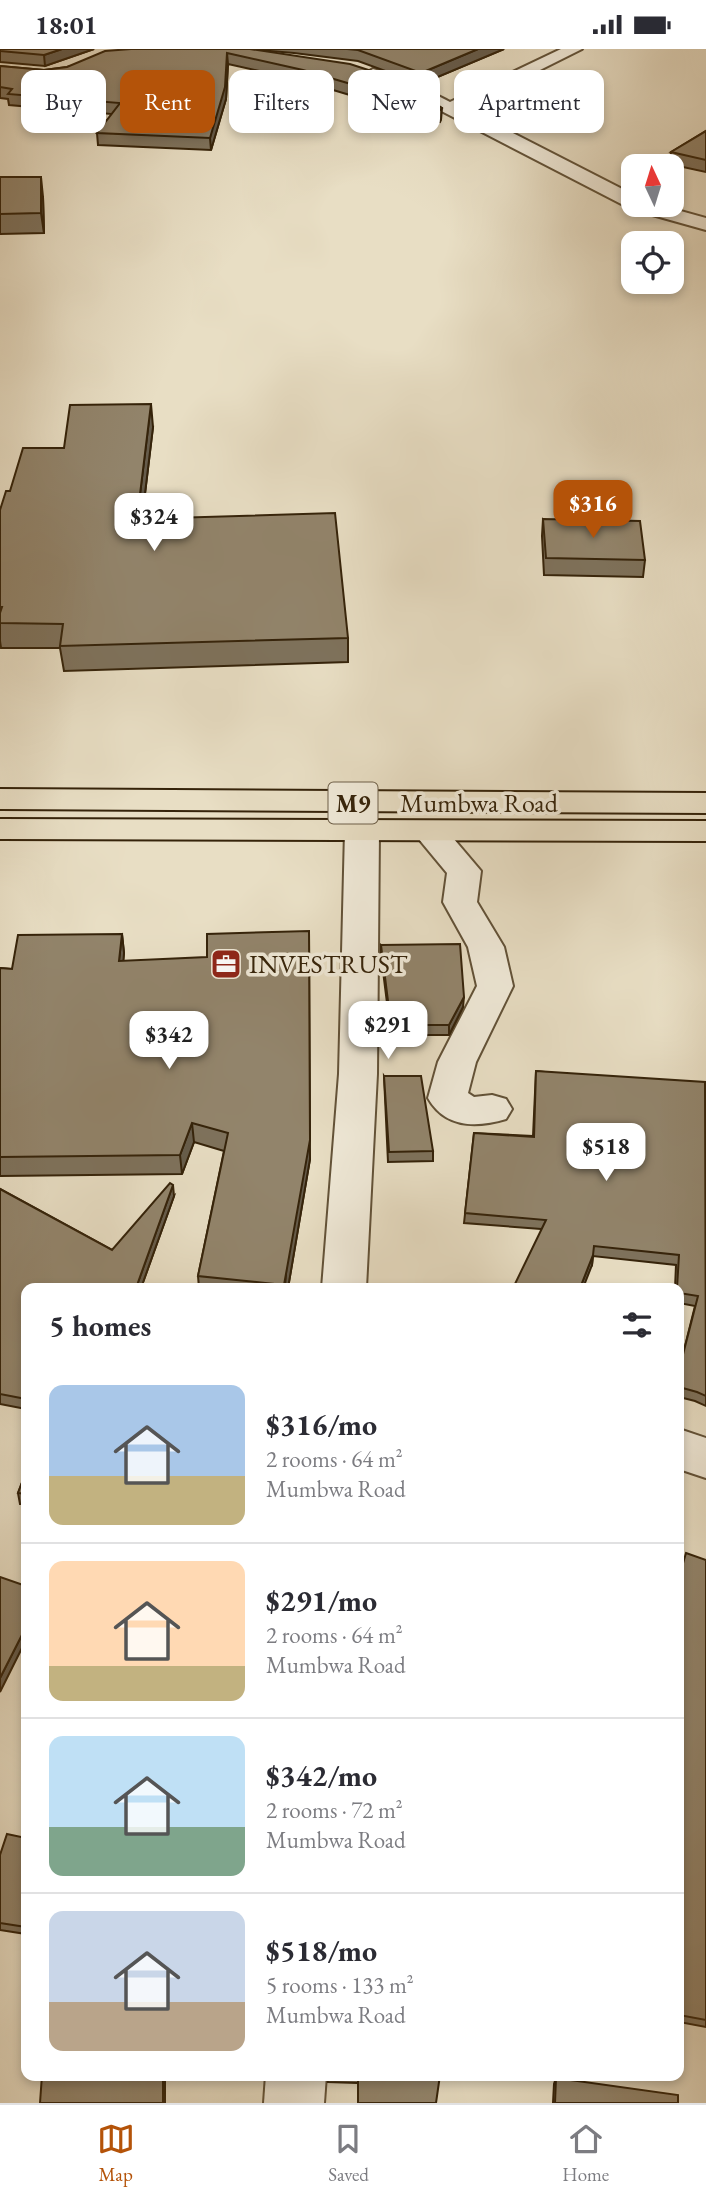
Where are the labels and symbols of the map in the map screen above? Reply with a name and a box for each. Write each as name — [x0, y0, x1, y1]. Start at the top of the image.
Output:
north arrow — [621, 154, 684, 217]
pin: $316 — [552, 481, 634, 540]
pin: $324 — [113, 493, 195, 553]
road number: M9 — [328, 783, 378, 823]
street label: Mumbwa Road — [400, 786, 559, 820]
office icon: INVESTRUST — [209, 947, 243, 981]
place label: INVESTRUST — [249, 947, 408, 981]
pin: $291 — [347, 1002, 429, 1061]
pin: $342 — [128, 1011, 210, 1071]
pin: $518 — [565, 1123, 647, 1183]

